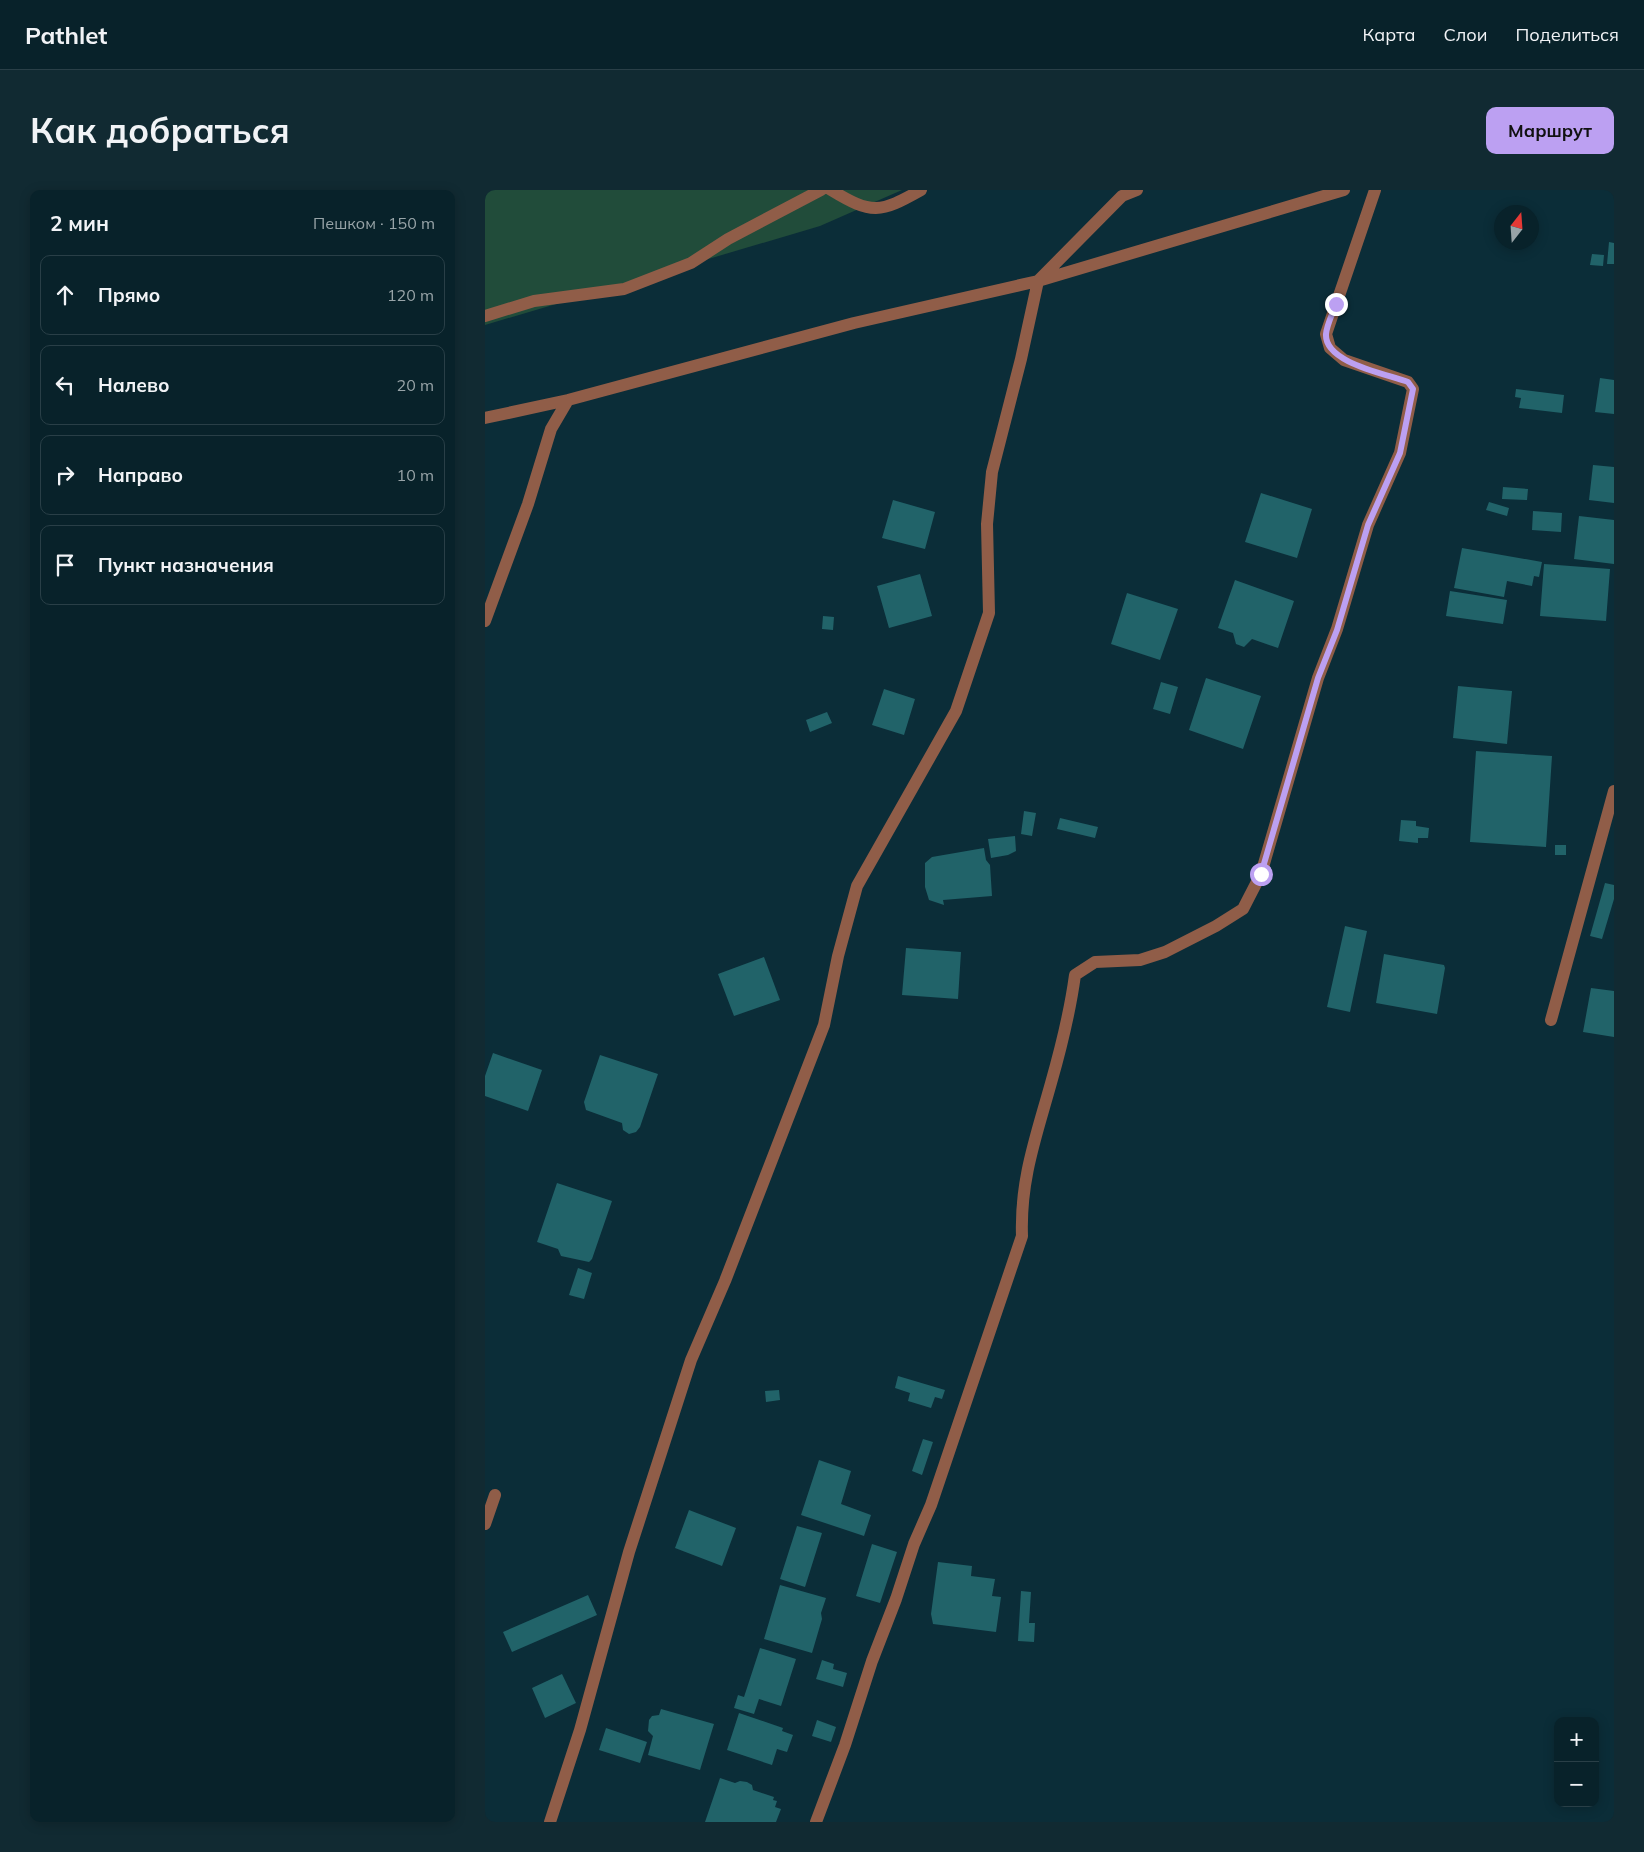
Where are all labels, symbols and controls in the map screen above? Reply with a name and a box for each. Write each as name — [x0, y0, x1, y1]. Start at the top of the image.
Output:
text: Pathlet — [25, 20, 107, 50]
text: Карта — [1363, 23, 1415, 46]
text: Слои — [1443, 23, 1488, 46]
text: Поделиться — [1516, 23, 1619, 46]
button: Маршрут — [1486, 107, 1614, 154]
text: Как добраться — [30, 108, 290, 152]
north arrow — [1494, 205, 1539, 250]
text: 2 мин — [50, 210, 109, 236]
text: Пешком · 150 m — [313, 213, 435, 233]
icon: ahead — [51, 281, 79, 309]
text: Прямо — [98, 283, 160, 307]
text: 120 m — [387, 285, 434, 305]
route end — [1325, 293, 1348, 316]
icon: left — [51, 371, 79, 399]
text: Налево — [98, 373, 170, 397]
text: 20 m — [397, 375, 434, 395]
icon: right — [51, 461, 79, 489]
text: Направо — [98, 463, 183, 487]
text: 10 m — [397, 465, 434, 485]
icon: arrive — [51, 551, 79, 579]
text: Пункт назначения — [98, 553, 274, 577]
route start — [1250, 863, 1273, 886]
map controls — [1554, 1717, 1599, 1807]
button: + — [1554, 1717, 1599, 1762]
button: − — [1554, 1762, 1599, 1807]

